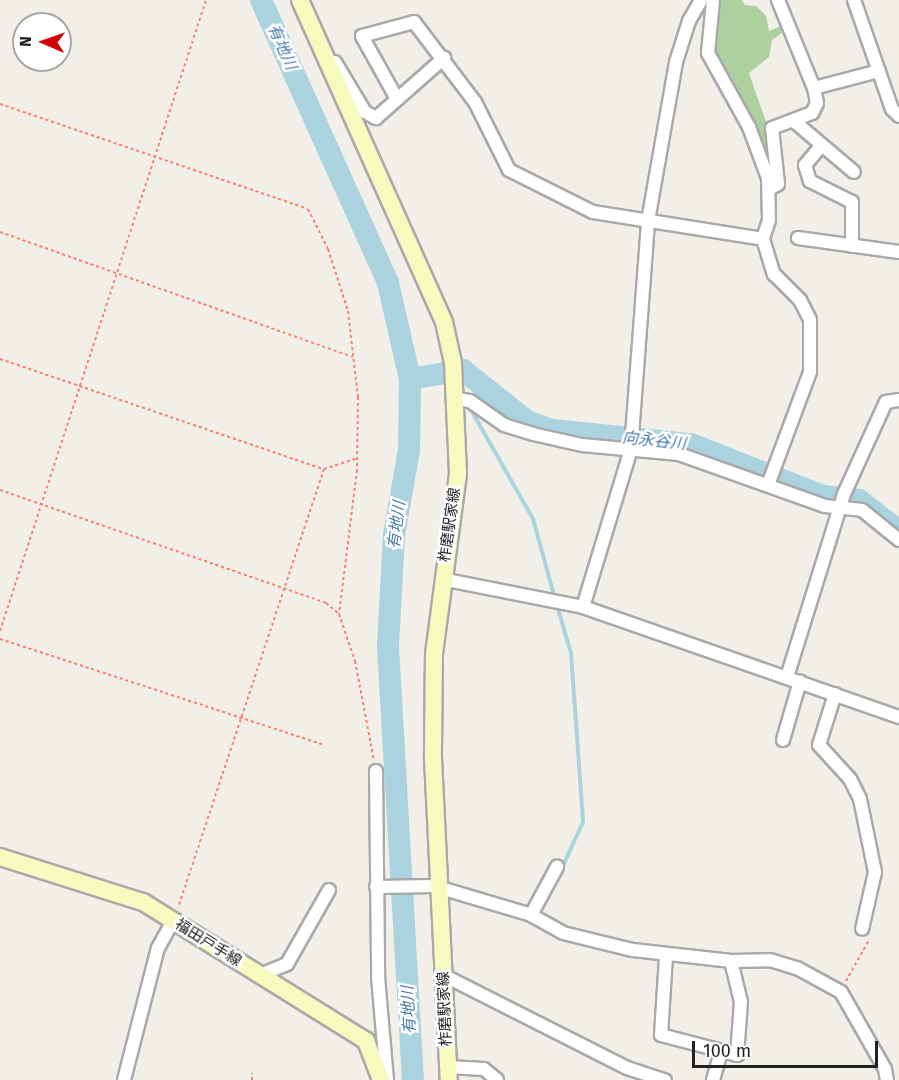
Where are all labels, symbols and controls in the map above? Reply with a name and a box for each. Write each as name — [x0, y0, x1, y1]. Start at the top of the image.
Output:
north arrow — [12, 12, 72, 72]
water label: 有地川 — [263, 21, 301, 73]
text: N — [16, 36, 35, 47]
water label: 向永谷川 — [621, 428, 687, 454]
street label: 柞磨駅家線 — [436, 487, 464, 563]
water label: 有地川 — [385, 500, 409, 550]
street label: 福田戸手線 — [171, 915, 245, 971]
street label: 柞磨駅家線 — [435, 971, 455, 1047]
water label: 有地川 — [398, 986, 420, 1034]
scale bar — [695, 1029, 881, 1067]
text: 100 m — [703, 1040, 751, 1062]

